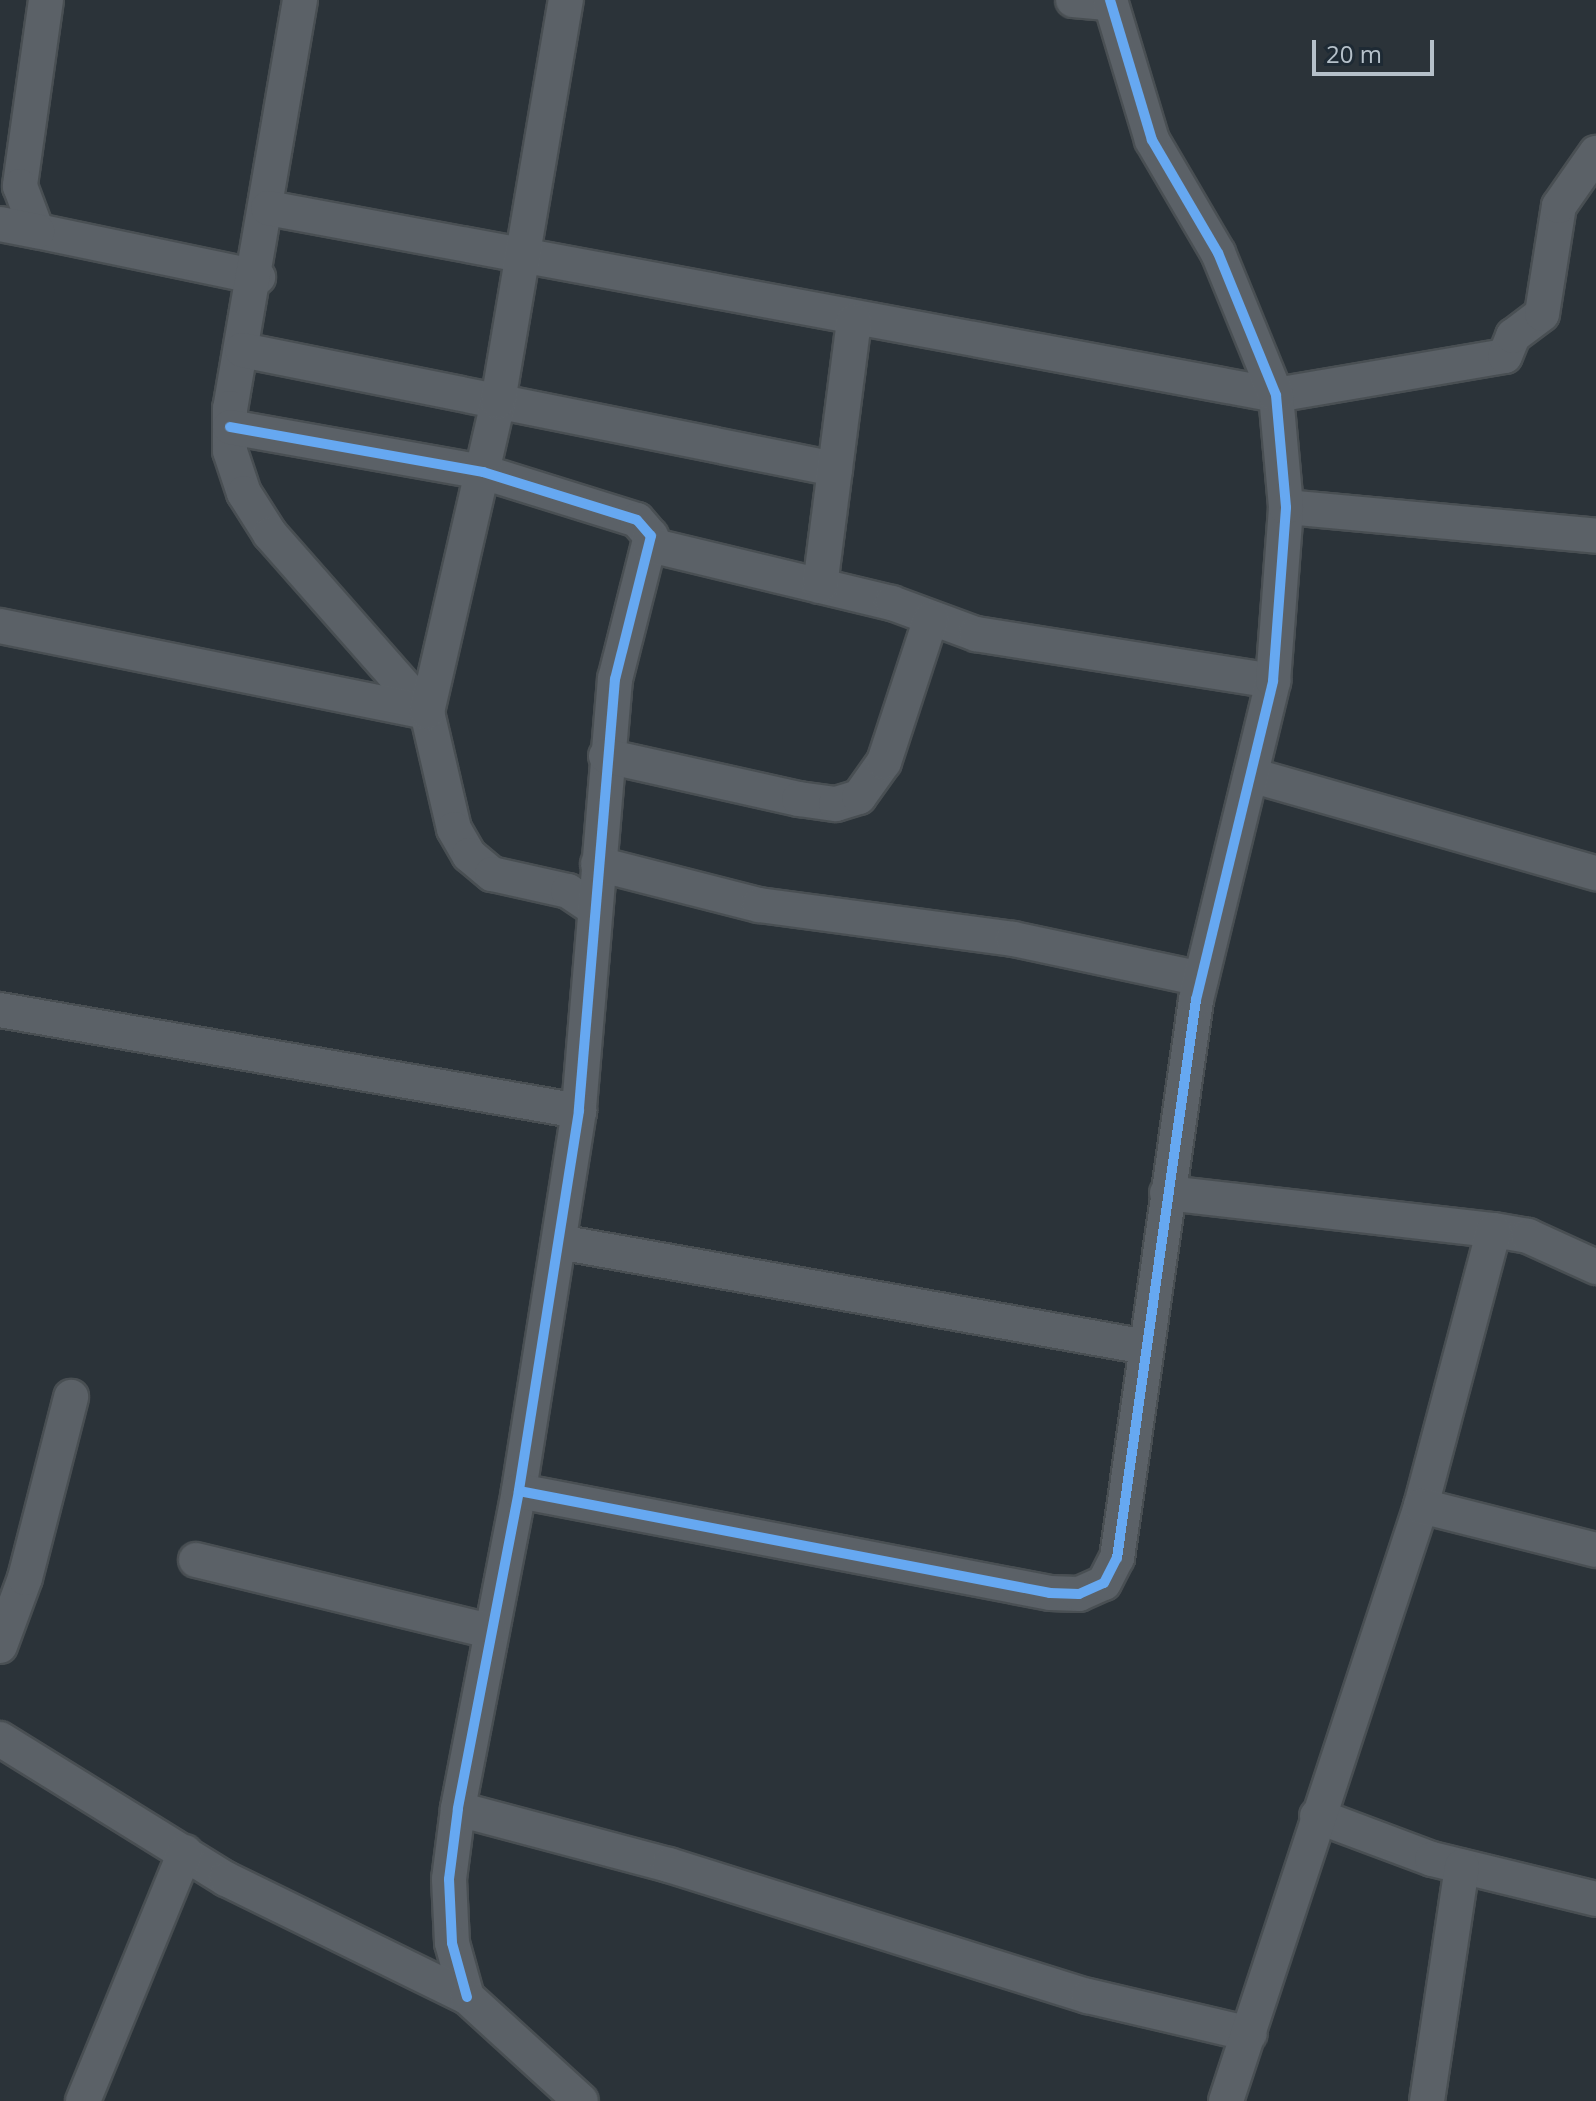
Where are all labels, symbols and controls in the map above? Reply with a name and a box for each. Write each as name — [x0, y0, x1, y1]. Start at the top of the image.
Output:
scale bar — [1316, 24, 1438, 74]
text: 20 m — [1326, 37, 1382, 70]

